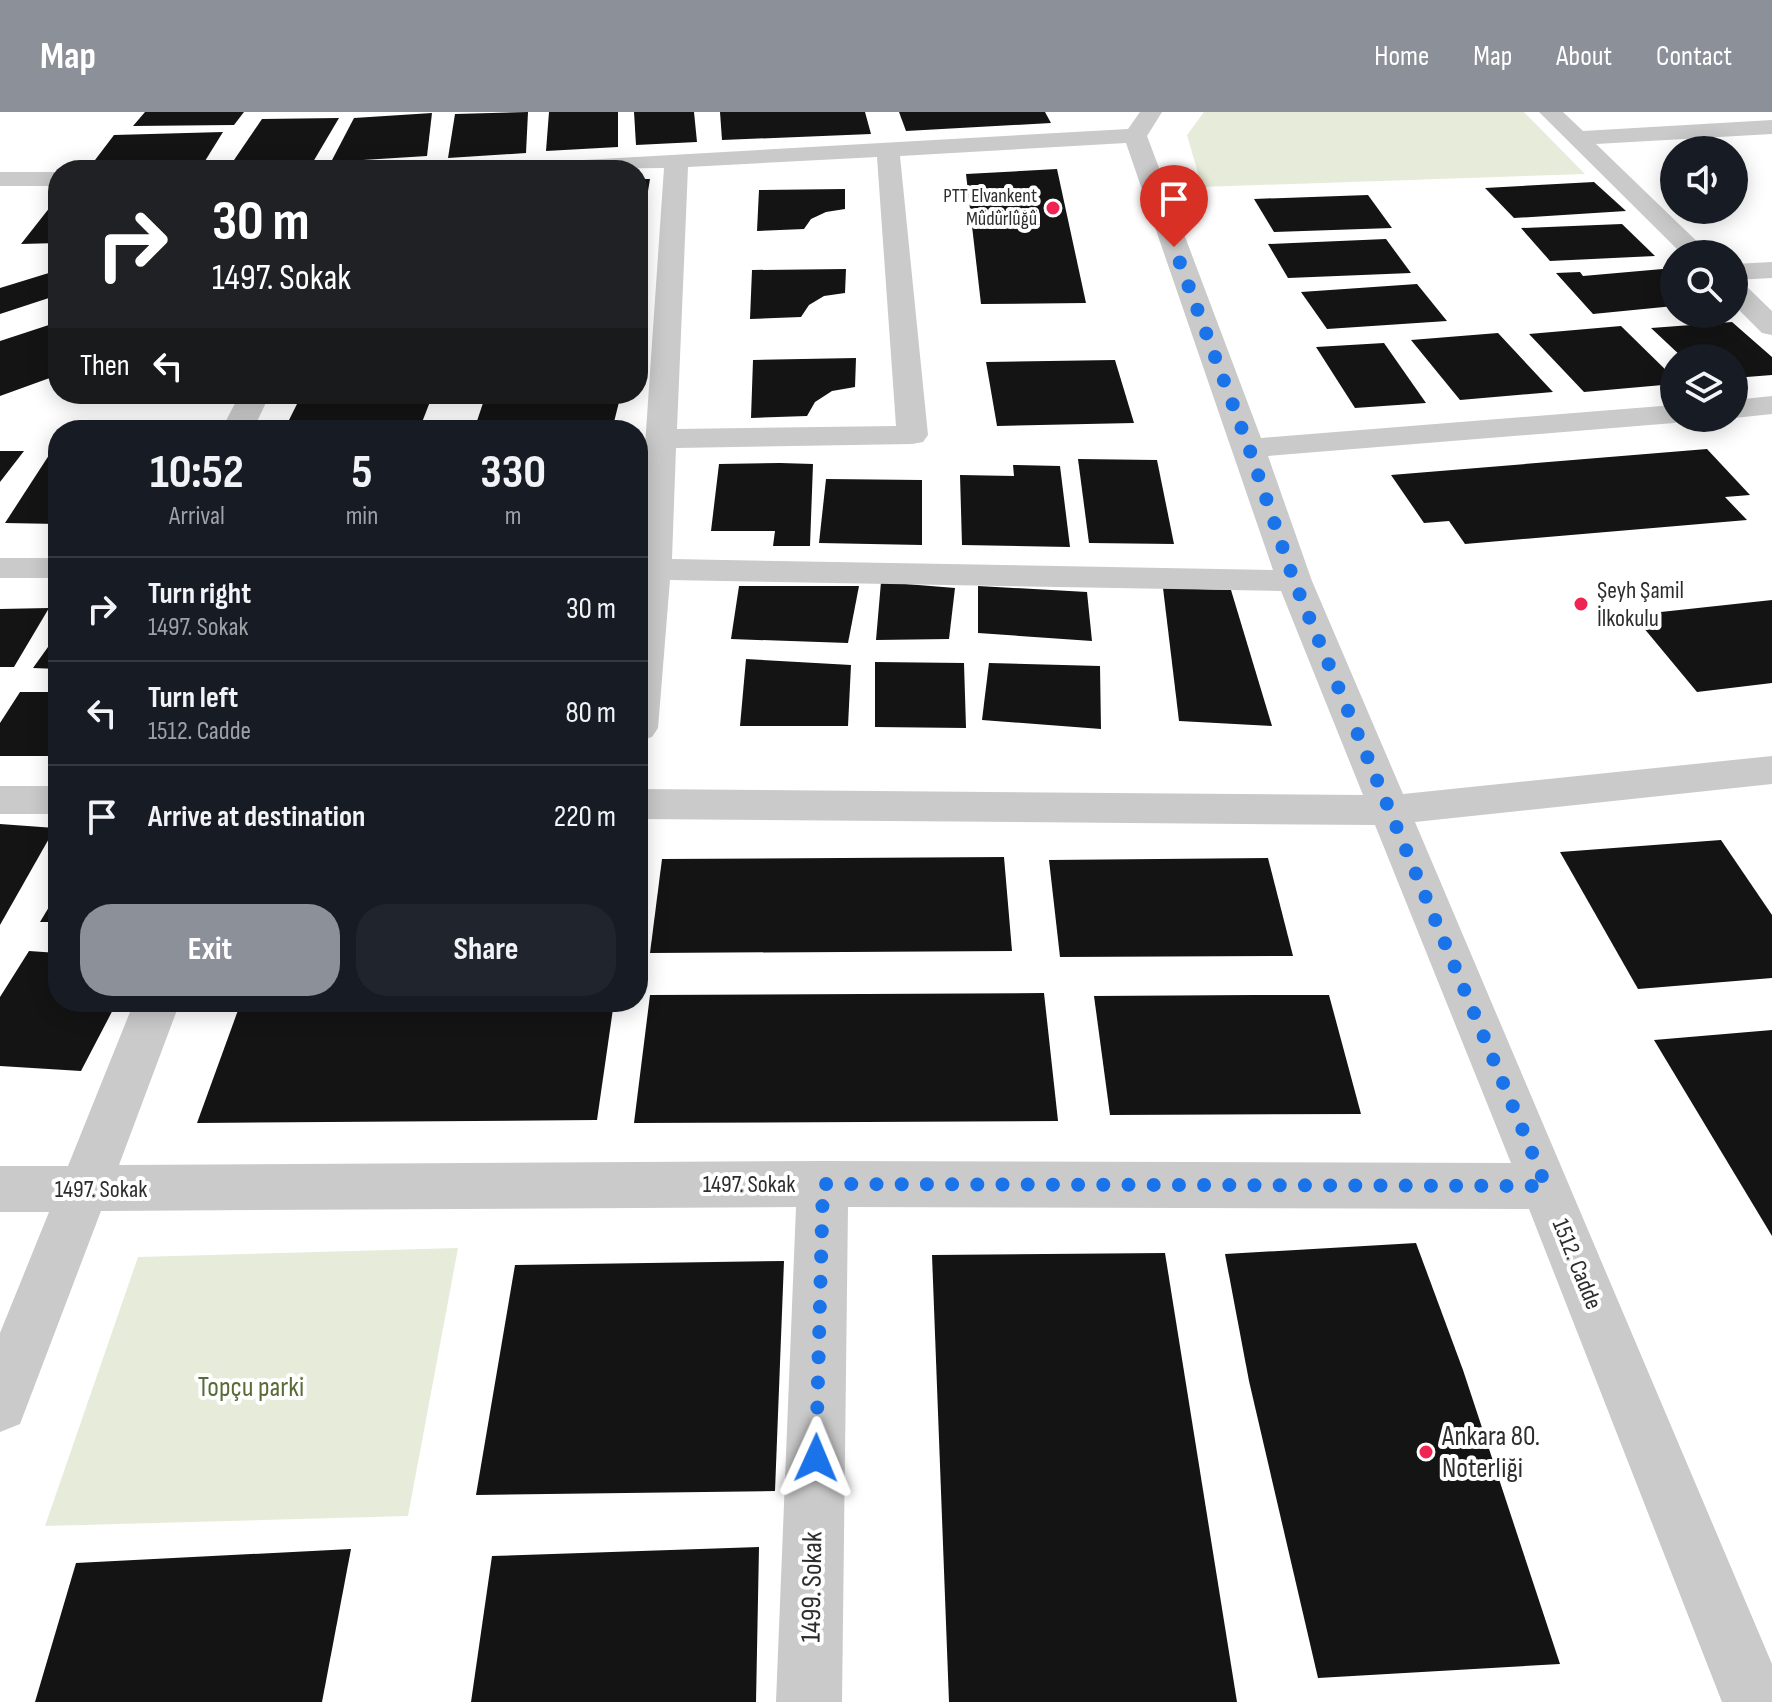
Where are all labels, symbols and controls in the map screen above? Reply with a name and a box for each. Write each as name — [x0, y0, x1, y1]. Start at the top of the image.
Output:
text: Map — [40, 34, 96, 79]
text: Home — [1374, 40, 1429, 73]
text: Map — [1473, 40, 1512, 73]
text: About — [1556, 40, 1612, 73]
text: Contact — [1656, 40, 1732, 73]
map controls — [1660, 136, 1748, 432]
button: sound — [1660, 136, 1748, 224]
pin — [1140, 165, 1208, 247]
icon: arrive — [1152, 177, 1196, 221]
place label: PTT Elvankent Müdürlüğü — [943, 184, 1037, 231]
text: 30 m — [212, 189, 310, 256]
icon: right — [80, 192, 184, 296]
marker: PTT Elvankent Müdürlüğü — [1044, 199, 1062, 217]
button: search — [1660, 240, 1748, 328]
text: 1497. Sokak — [212, 257, 351, 300]
icon: left — [146, 344, 190, 388]
button: layers — [1660, 344, 1748, 432]
text: Then — [80, 348, 130, 384]
text: 10:52 — [150, 444, 244, 501]
text: 5 — [351, 444, 373, 501]
text: 330 — [480, 444, 546, 501]
text: Arrival — [169, 501, 225, 532]
text: min — [346, 501, 378, 532]
text: m — [505, 501, 522, 532]
text: Turn right — [148, 576, 251, 612]
place label: Şeyh Şamil İlkokulu — [1597, 576, 1684, 633]
icon: right — [80, 587, 124, 631]
text: 30 m — [566, 591, 616, 627]
marker: Şeyh Şamil İlkokulu — [1572, 595, 1590, 613]
text: 1497. Sokak — [148, 612, 248, 643]
text: Turn left — [148, 680, 238, 716]
icon: left — [80, 691, 124, 735]
text: 80 m — [565, 695, 616, 731]
text: 1512. Cadde — [148, 716, 251, 747]
icon: arrive — [80, 795, 124, 839]
text: Arrive at destination — [148, 799, 365, 835]
text: 220 m — [554, 799, 616, 835]
button: Exit — [80, 904, 340, 996]
button: Share — [356, 904, 616, 996]
street label: 1497. Sokak — [703, 1170, 795, 1199]
street label: 1497. Sokak — [55, 1175, 147, 1204]
street label: 1512. Cadde — [1546, 1214, 1608, 1314]
park label: Topçu parki — [198, 1371, 304, 1404]
position arrow — [774, 1416, 858, 1500]
place label: Ankara 80. Noterliği — [1441, 1420, 1540, 1485]
marker: Ankara 80. Noterliği — [1417, 1443, 1435, 1461]
street label: 1499. Sokak — [795, 1531, 829, 1643]

